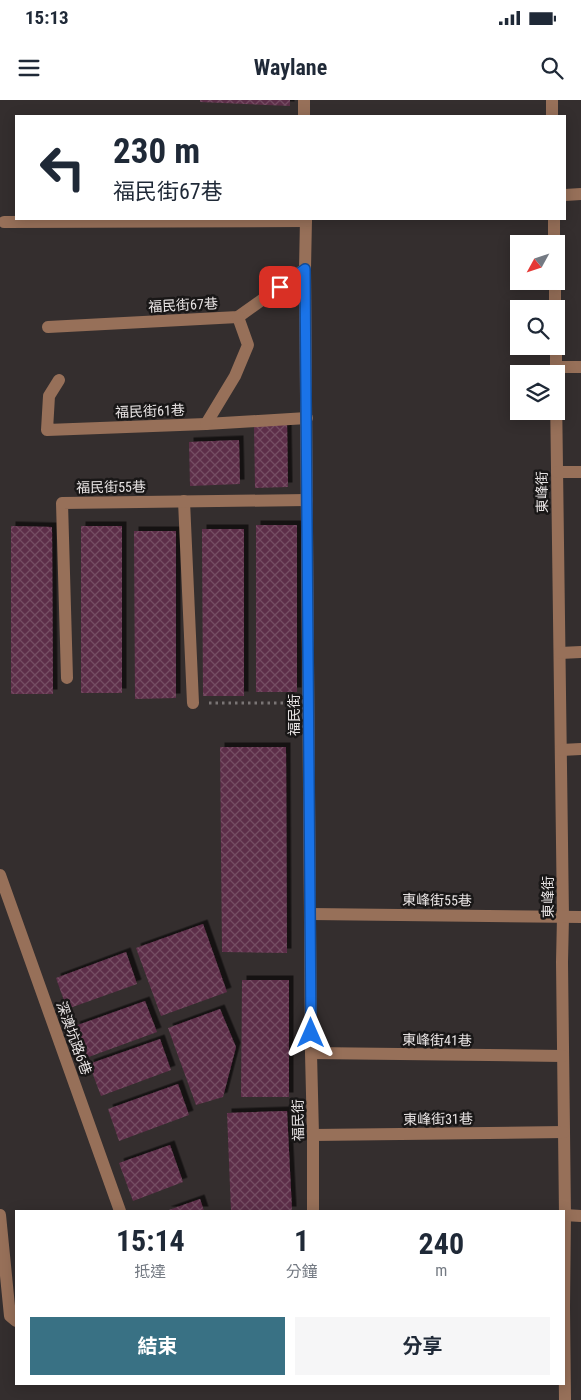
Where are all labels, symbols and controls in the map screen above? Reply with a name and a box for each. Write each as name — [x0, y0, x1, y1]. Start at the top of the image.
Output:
text: 15:13 — [25, 6, 69, 29]
icon: menu — [15, 54, 43, 82]
icon: search — [538, 54, 566, 82]
text: Waylane — [254, 55, 327, 80]
text: 230 m — [113, 131, 200, 172]
icon: left — [30, 135, 95, 200]
text: 福民街67巷 — [113, 179, 223, 204]
north arrow — [510, 235, 565, 290]
map controls — [510, 235, 565, 420]
pin — [259, 266, 301, 308]
icon: arrive — [266, 273, 294, 301]
street label: 福民街67巷 — [148, 295, 218, 315]
button: search — [510, 300, 565, 355]
button: layers — [510, 365, 565, 420]
street label: 福民街61巷 — [115, 402, 185, 420]
street label: 東峰街 — [534, 471, 550, 513]
street label: 福民街55巷 — [76, 478, 146, 496]
street label: 福民街 — [286, 694, 302, 736]
street label: 東峰街 — [540, 876, 556, 918]
street label: 東峰街55巷 — [402, 891, 472, 909]
street label: 深澳坑路6巷 — [53, 999, 95, 1077]
position arrow — [284, 1006, 336, 1058]
street label: 東峰街41巷 — [402, 1031, 472, 1049]
street label: 福民街 — [290, 1099, 306, 1141]
street label: 東峰街31巷 — [403, 1110, 473, 1128]
text: 15:14 — [116, 1223, 185, 1258]
text: 1 — [294, 1223, 309, 1258]
text: 240 — [419, 1226, 464, 1261]
text: m — [435, 1261, 447, 1280]
text: 抵達 — [134, 1262, 166, 1281]
text: 分鐘 — [286, 1262, 318, 1281]
button: 結束 — [30, 1317, 285, 1375]
button: 分享 — [295, 1317, 550, 1375]

